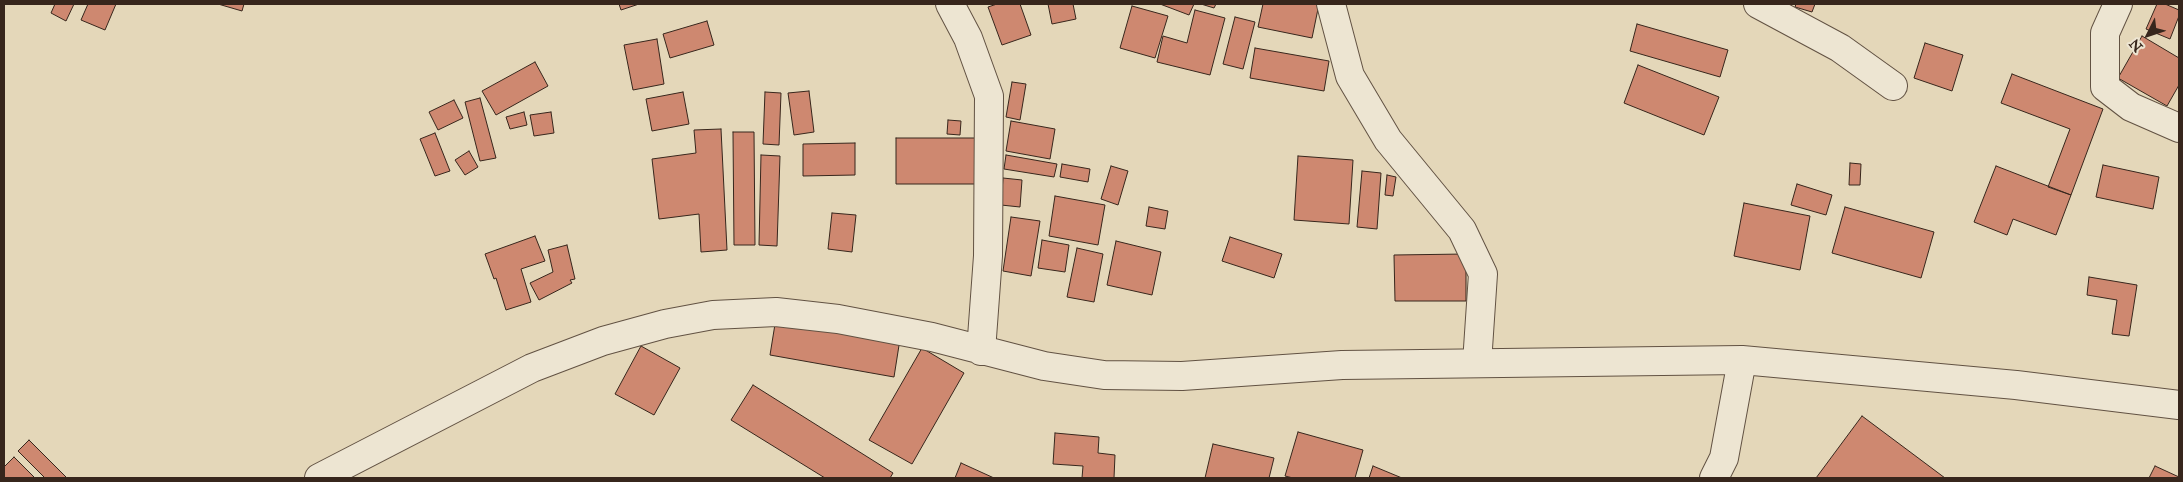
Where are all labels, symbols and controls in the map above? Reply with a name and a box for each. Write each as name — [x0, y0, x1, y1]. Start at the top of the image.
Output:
north arrow — [2123, 10, 2173, 60]
text: N — [2126, 35, 2147, 55]

